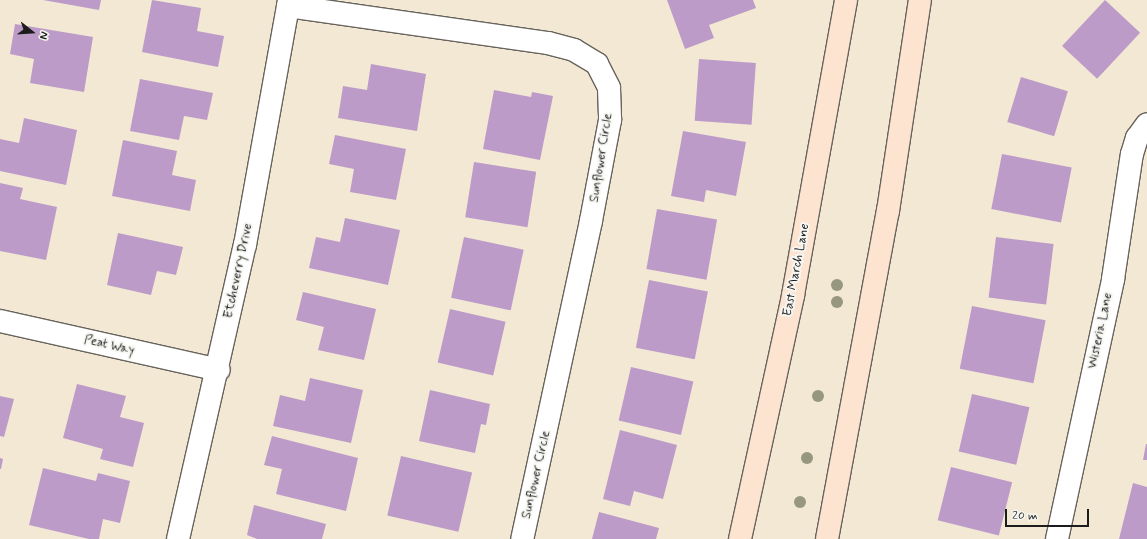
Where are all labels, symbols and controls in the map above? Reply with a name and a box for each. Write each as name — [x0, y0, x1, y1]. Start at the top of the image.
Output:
north arrow — [12, 12, 52, 52]
text: N — [36, 30, 51, 41]
street label: Sunflower Circle — [587, 112, 617, 204]
street label: Etcheverry Drive — [221, 222, 257, 320]
street label: East March Lane — [780, 222, 814, 318]
street label: Wisteria Lane — [1085, 292, 1117, 370]
street label: Peat Way — [82, 333, 136, 359]
street label: Sunflower Circle — [519, 429, 555, 521]
scale bar — [1007, 501, 1091, 527]
text: 20 m — [1012, 508, 1038, 524]

